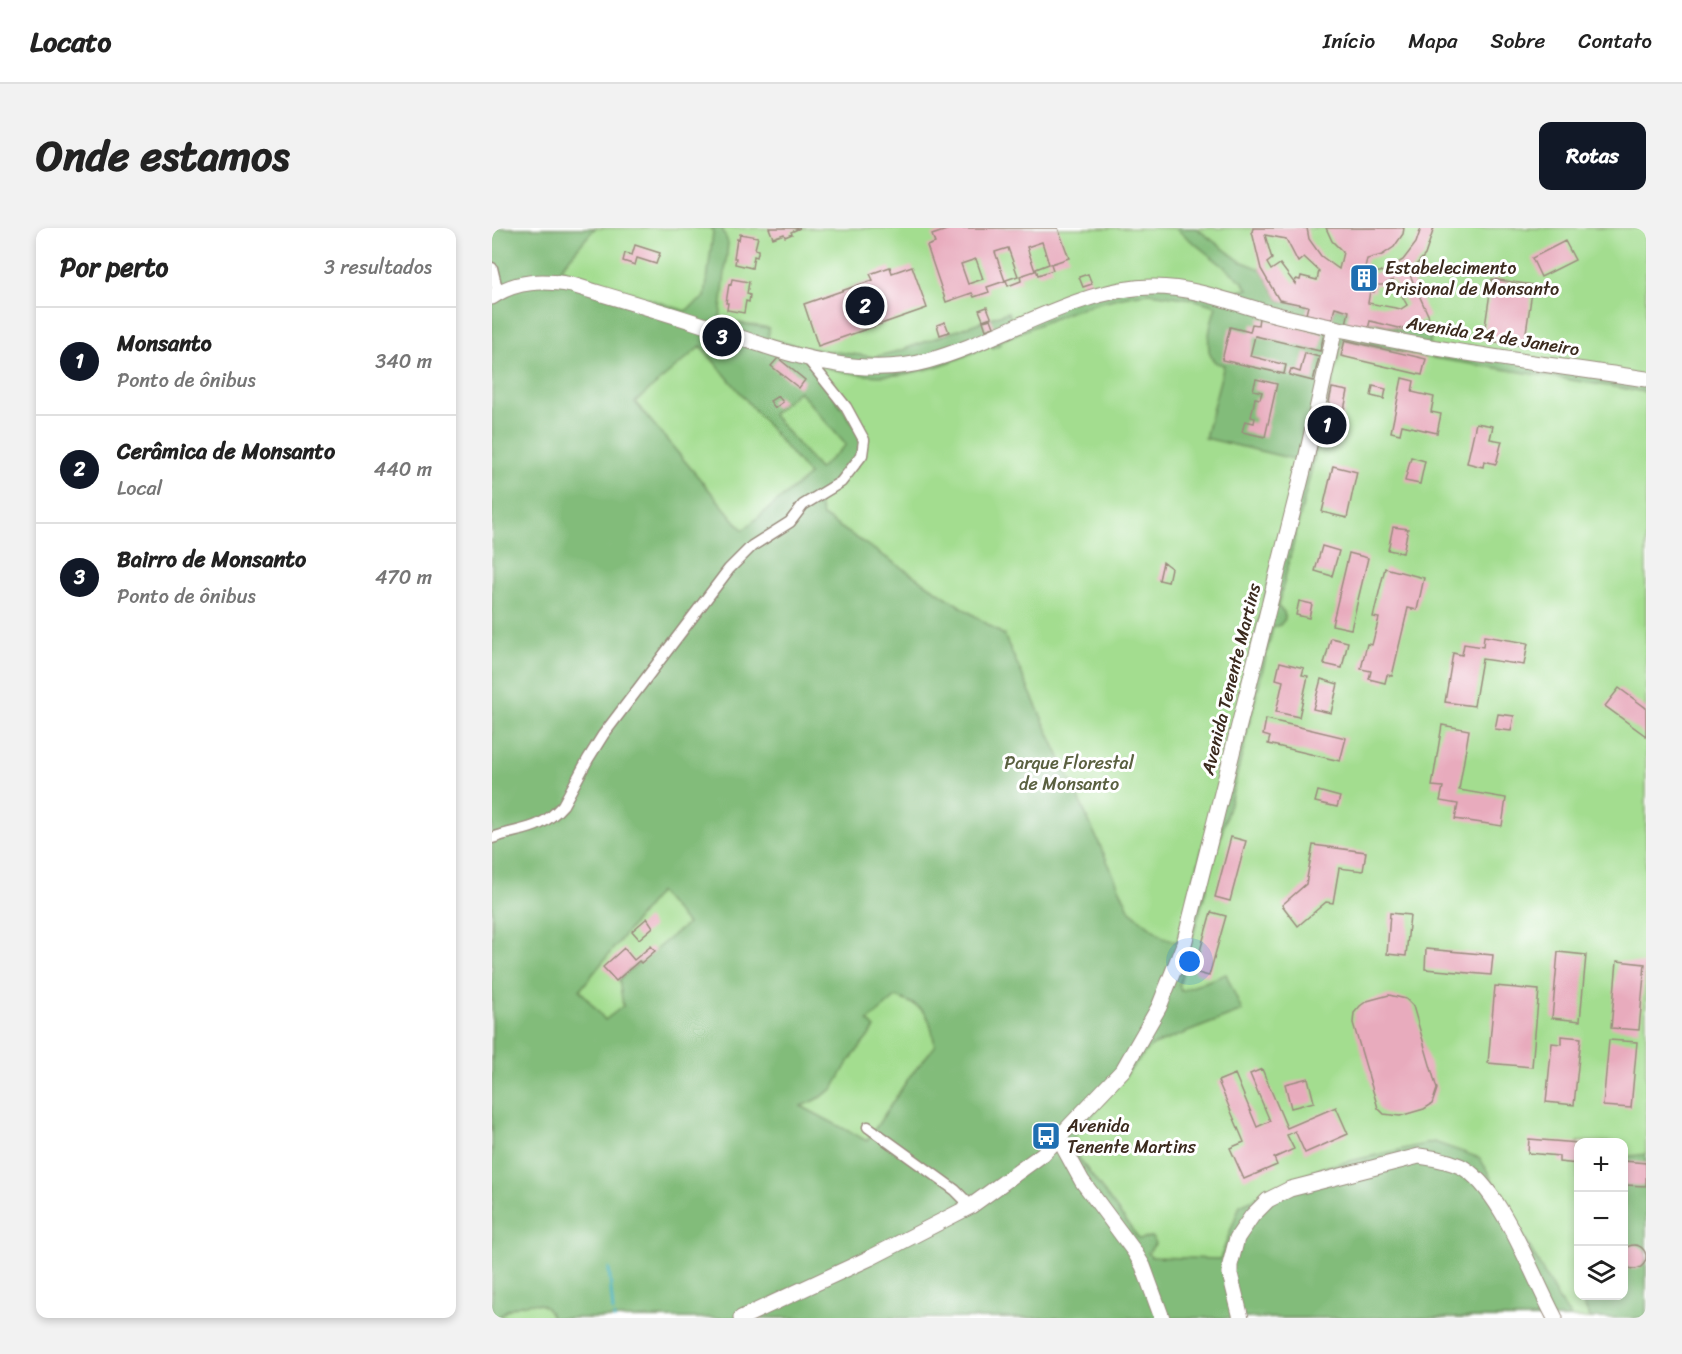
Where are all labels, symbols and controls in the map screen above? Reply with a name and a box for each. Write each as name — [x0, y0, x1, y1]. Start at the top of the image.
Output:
text: Locato — [30, 17, 111, 66]
text: Início — [1323, 22, 1375, 60]
text: Mapa — [1408, 22, 1458, 60]
text: Sobre — [1491, 22, 1545, 60]
text: Contato — [1578, 22, 1652, 60]
text: Onde estamos — [36, 119, 290, 193]
button: Rotas — [1539, 122, 1646, 190]
text: Por perto — [60, 244, 168, 290]
text: 3 resultados — [324, 250, 432, 285]
place label: Estabelecimento Prisional de Monsanto — [1385, 252, 1559, 305]
building icon: Estabelecimento Prisional de Monsanto — [1348, 262, 1380, 294]
pin: 2 — [846, 284, 884, 328]
street label: Avenida 24 de Janeiro — [1403, 306, 1582, 365]
pin: 3 — [702, 314, 742, 360]
text: Monsanto — [117, 324, 212, 363]
text: 1 — [75, 344, 84, 379]
text: 340 m — [375, 344, 432, 379]
text: Ponto de ônibus — [117, 363, 256, 398]
pin: 1 — [1308, 402, 1346, 448]
text: Cerâmica de Monsanto — [117, 432, 335, 471]
text: 2 — [74, 452, 85, 487]
text: 440 m — [374, 452, 432, 487]
text: Local — [117, 471, 162, 506]
text: Bairro de Monsanto — [117, 540, 306, 579]
text: 3 — [74, 560, 85, 595]
text: 470 m — [375, 560, 432, 595]
text: Ponto de ônibus — [117, 579, 256, 614]
street label: Avenida Tenente Martins — [1192, 579, 1270, 779]
park label: Parque Florestal de Monsanto — [1004, 747, 1135, 800]
your location — [1175, 947, 1204, 976]
place label: Avenida Tenente Martins — [1066, 1110, 1197, 1163]
bus stop icon: Avenida Tenente Martins — [1030, 1120, 1062, 1152]
map controls — [1574, 1138, 1628, 1300]
button: + — [1574, 1138, 1628, 1192]
button: − — [1574, 1192, 1628, 1246]
button: layers — [1574, 1246, 1628, 1300]

